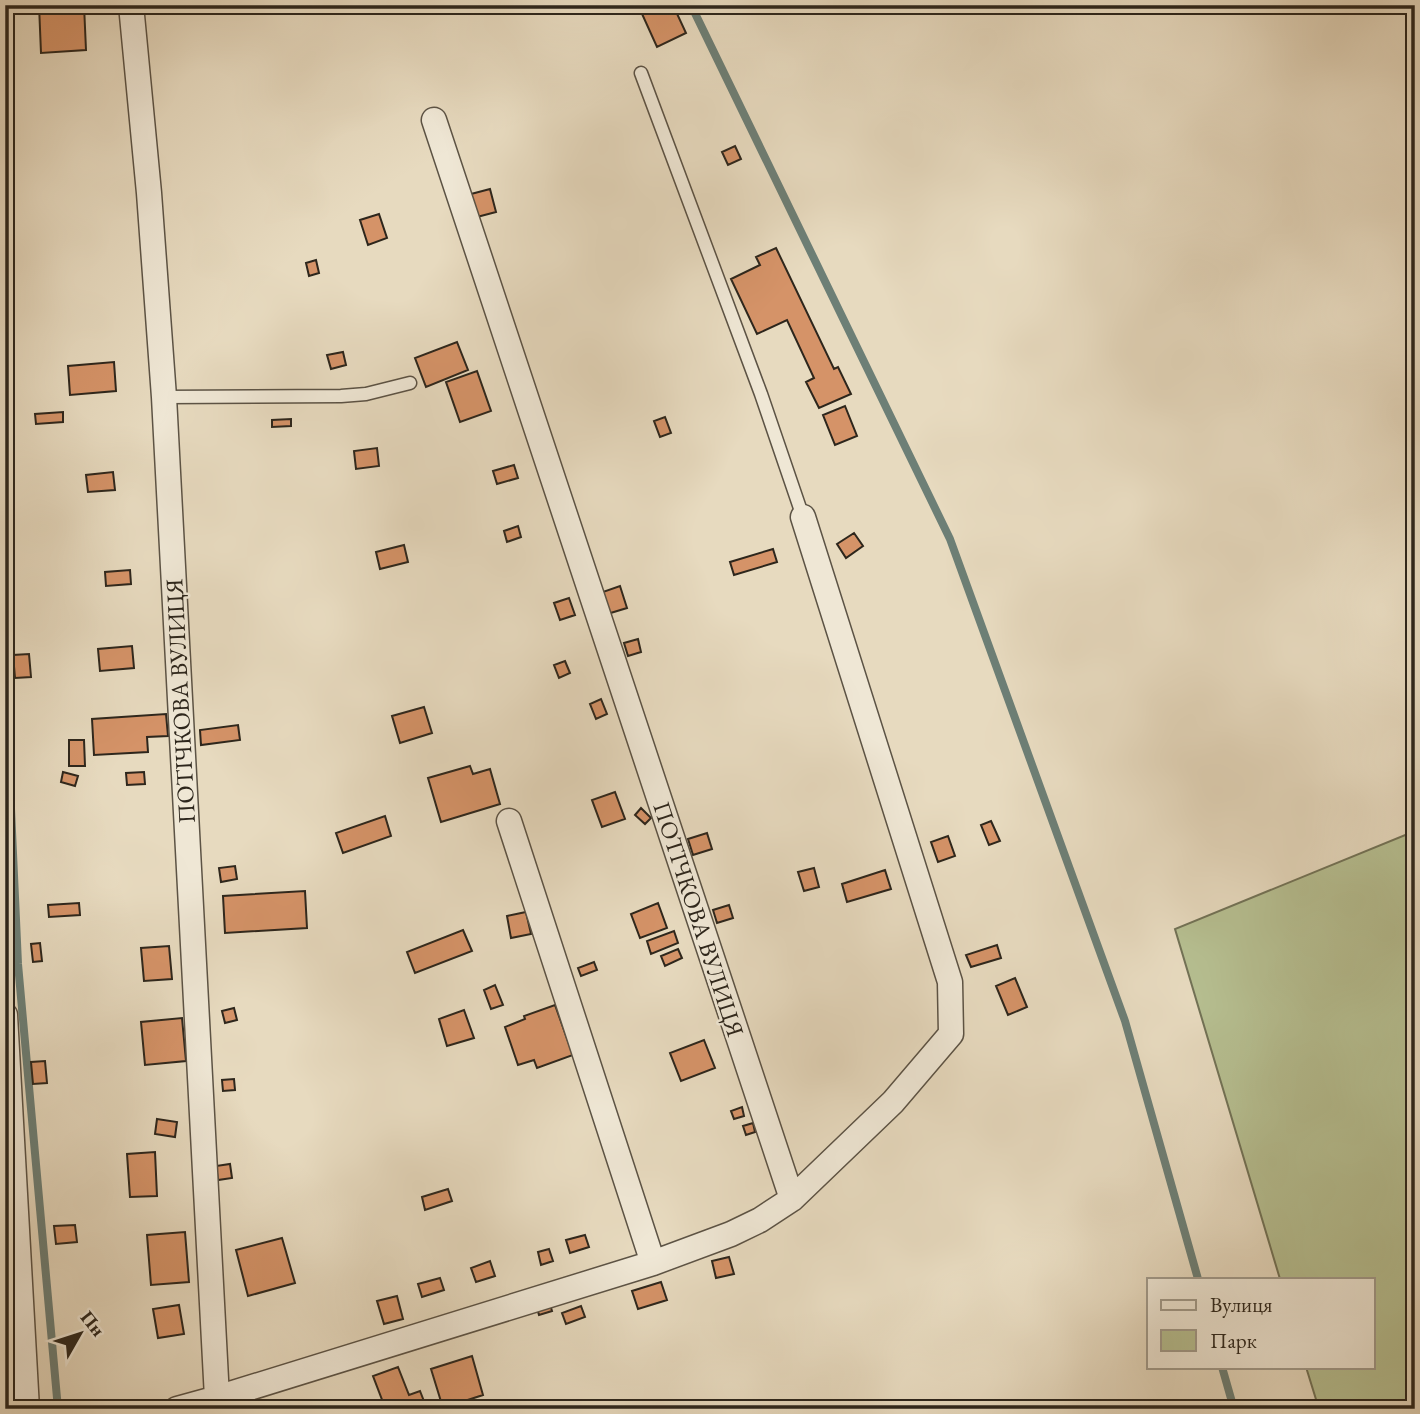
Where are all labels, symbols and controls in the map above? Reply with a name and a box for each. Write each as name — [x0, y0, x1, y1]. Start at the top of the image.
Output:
street label: ПОТІЧКОВА ВУЛИЦЯ — [158, 578, 202, 824]
street label: ПОТІЧКОВА ВУЛИЦЯ — [646, 798, 752, 1040]
legend — [1147, 1278, 1374, 1368]
text: Вулиця — [1210, 1291, 1272, 1318]
north arrow — [46, 1298, 116, 1368]
text: Пн — [75, 1306, 111, 1342]
text: Парк — [1210, 1327, 1257, 1354]

